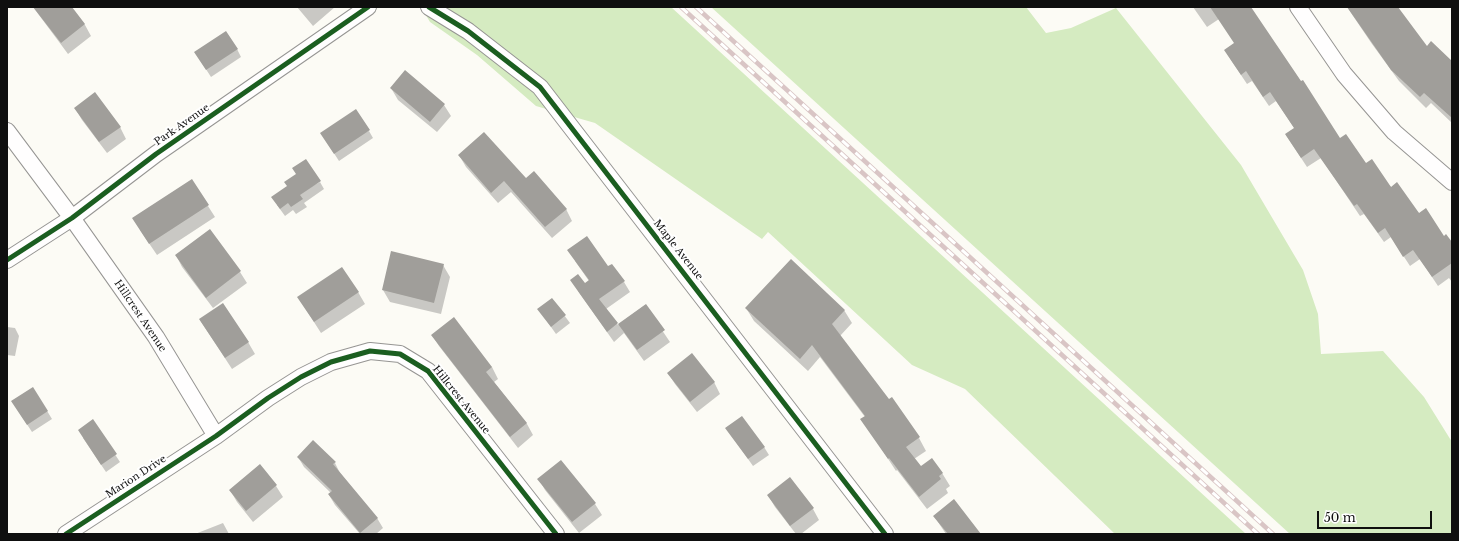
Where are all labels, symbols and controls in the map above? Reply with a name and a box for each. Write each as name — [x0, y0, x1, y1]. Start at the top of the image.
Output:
street label: Park Avenue — [152, 102, 212, 148]
street label: Maple Avenue — [651, 217, 705, 283]
street label: Hillcrest Avenue — [111, 278, 169, 354]
street label: Hillcrest Avenue — [430, 364, 492, 436]
street label: Marion Drive — [104, 453, 168, 501]
scale bar — [1319, 503, 1434, 529]
text: 50 m — [1324, 510, 1356, 525]

